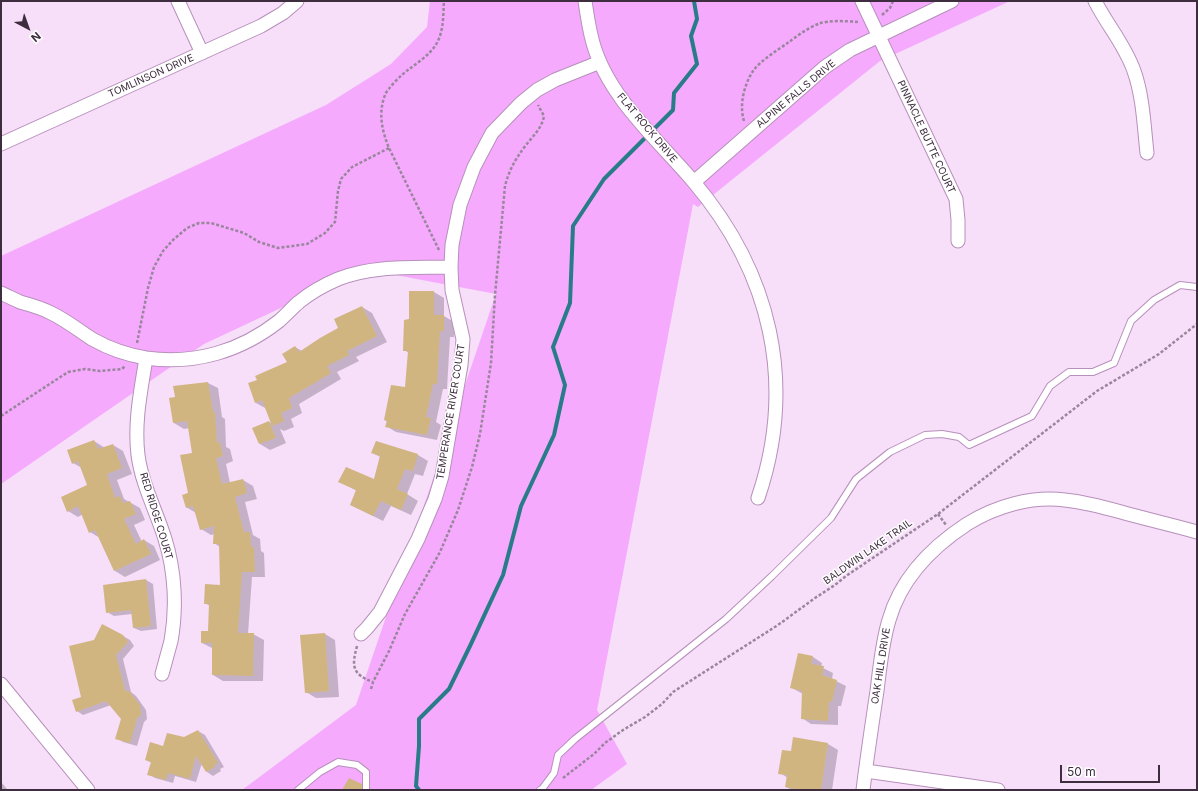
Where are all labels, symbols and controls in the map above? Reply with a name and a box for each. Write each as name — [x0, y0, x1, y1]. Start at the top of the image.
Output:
north arrow — [8, 8, 48, 48]
text: N — [28, 29, 44, 45]
street label: TOMLINSON DRIVE — [106, 52, 196, 100]
street label: ALPINE FALLS DRIVE — [754, 57, 838, 131]
street label: PINNACLE BUTTE COURT — [894, 79, 958, 195]
street label: FLAT ROCK DRIVE — [614, 91, 680, 165]
street label: TEMPERANCE RIVER COURT — [434, 343, 468, 481]
street label: RED RIDGE COURT — [137, 471, 175, 561]
street label: BALDWIN LAKE TRAIL — [821, 517, 915, 587]
street label: OAK HILL DRIVE — [869, 627, 893, 705]
scale bar — [1062, 757, 1162, 783]
text: 50 m — [1067, 764, 1096, 779]

